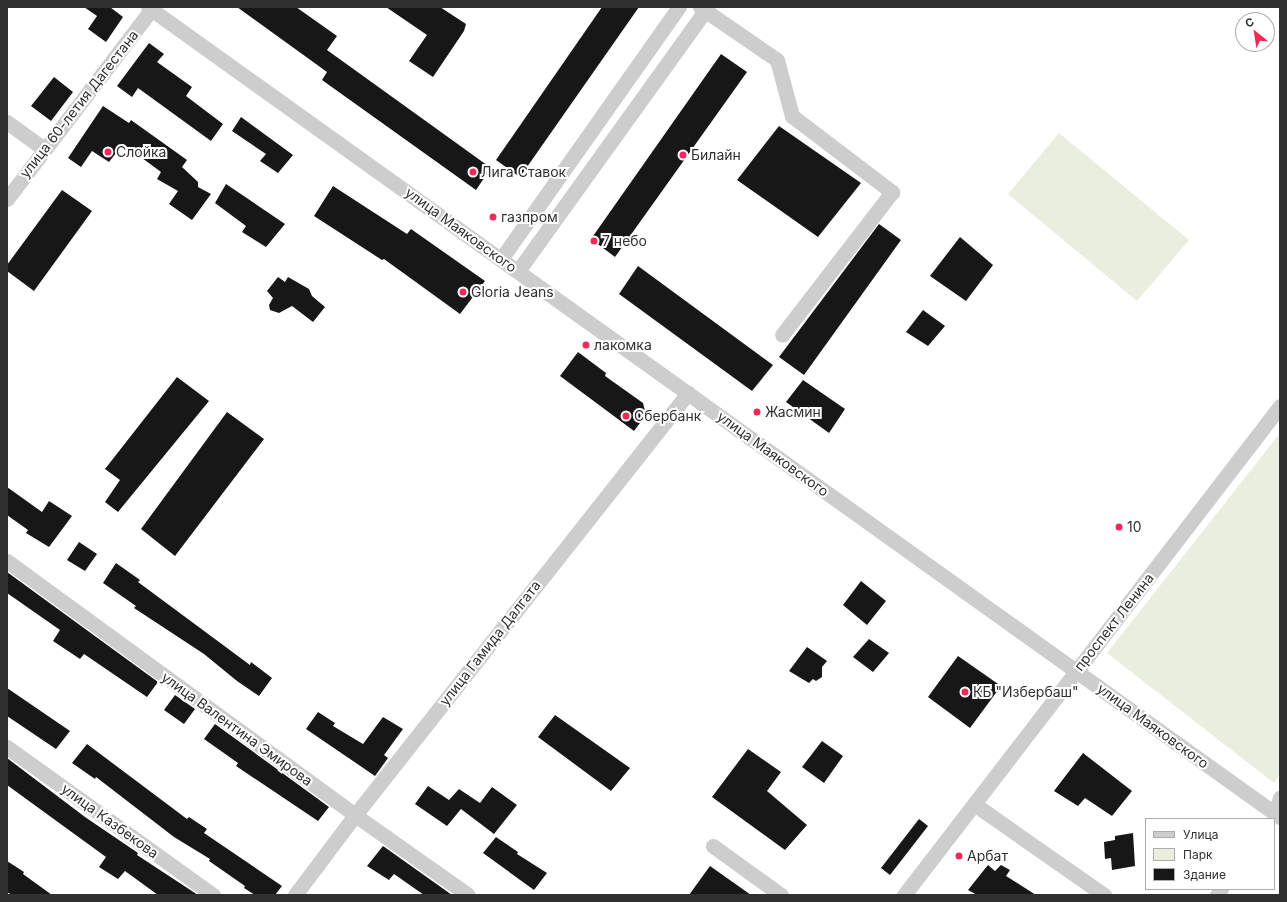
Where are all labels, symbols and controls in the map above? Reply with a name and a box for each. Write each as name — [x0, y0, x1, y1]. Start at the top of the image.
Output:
north arrow — [1235, 12, 1275, 52]
text: С — [1242, 14, 1257, 31]
street label: улица 60-летия Дагестана — [16, 27, 142, 181]
place label: Слойка — [116, 144, 166, 160]
marker: Слойка — [103, 147, 113, 157]
place label: Билайн — [691, 147, 741, 163]
marker: Билайн — [678, 150, 688, 160]
place label: Лига Ставок — [481, 164, 566, 180]
marker: Лига Ставок — [468, 167, 478, 177]
street label: улица Маяковского — [402, 184, 520, 276]
place label: газпром — [501, 209, 558, 225]
marker: газпром — [488, 212, 498, 222]
place label: 7 небо — [602, 233, 647, 249]
marker: 7 небо — [589, 236, 599, 246]
place label: Gloria Jeans — [471, 284, 554, 300]
marker: Gloria Jeans — [458, 287, 468, 297]
place label: лакомка — [594, 337, 652, 353]
marker: лакомка — [581, 340, 591, 350]
place label: Жасмин — [765, 404, 821, 420]
marker: Жасмин — [752, 407, 762, 417]
place label: Сбербанк — [634, 408, 701, 424]
street label: улица Маяковского — [714, 408, 832, 500]
marker: Сбербанк — [621, 411, 631, 421]
place label: 10 — [1127, 519, 1142, 535]
marker: 10 — [1114, 522, 1124, 532]
street label: проспект Ленина — [1071, 570, 1157, 674]
street label: улица Гамида Далгата — [436, 577, 544, 709]
street label: улица Валентина Эмирова — [158, 669, 316, 789]
street label: улица Маяковского — [1094, 680, 1212, 772]
place label: КБ "Избербаш" — [973, 684, 1079, 700]
marker: КБ "Избербаш" — [960, 687, 970, 697]
street label: улица Казбекова — [58, 780, 162, 862]
legend — [1145, 818, 1275, 890]
text: Улица — [1183, 827, 1218, 842]
text: Парк — [1183, 847, 1213, 862]
place label: Арбат — [967, 848, 1008, 864]
marker: Арбат — [954, 851, 964, 861]
text: Здание — [1183, 867, 1226, 882]

